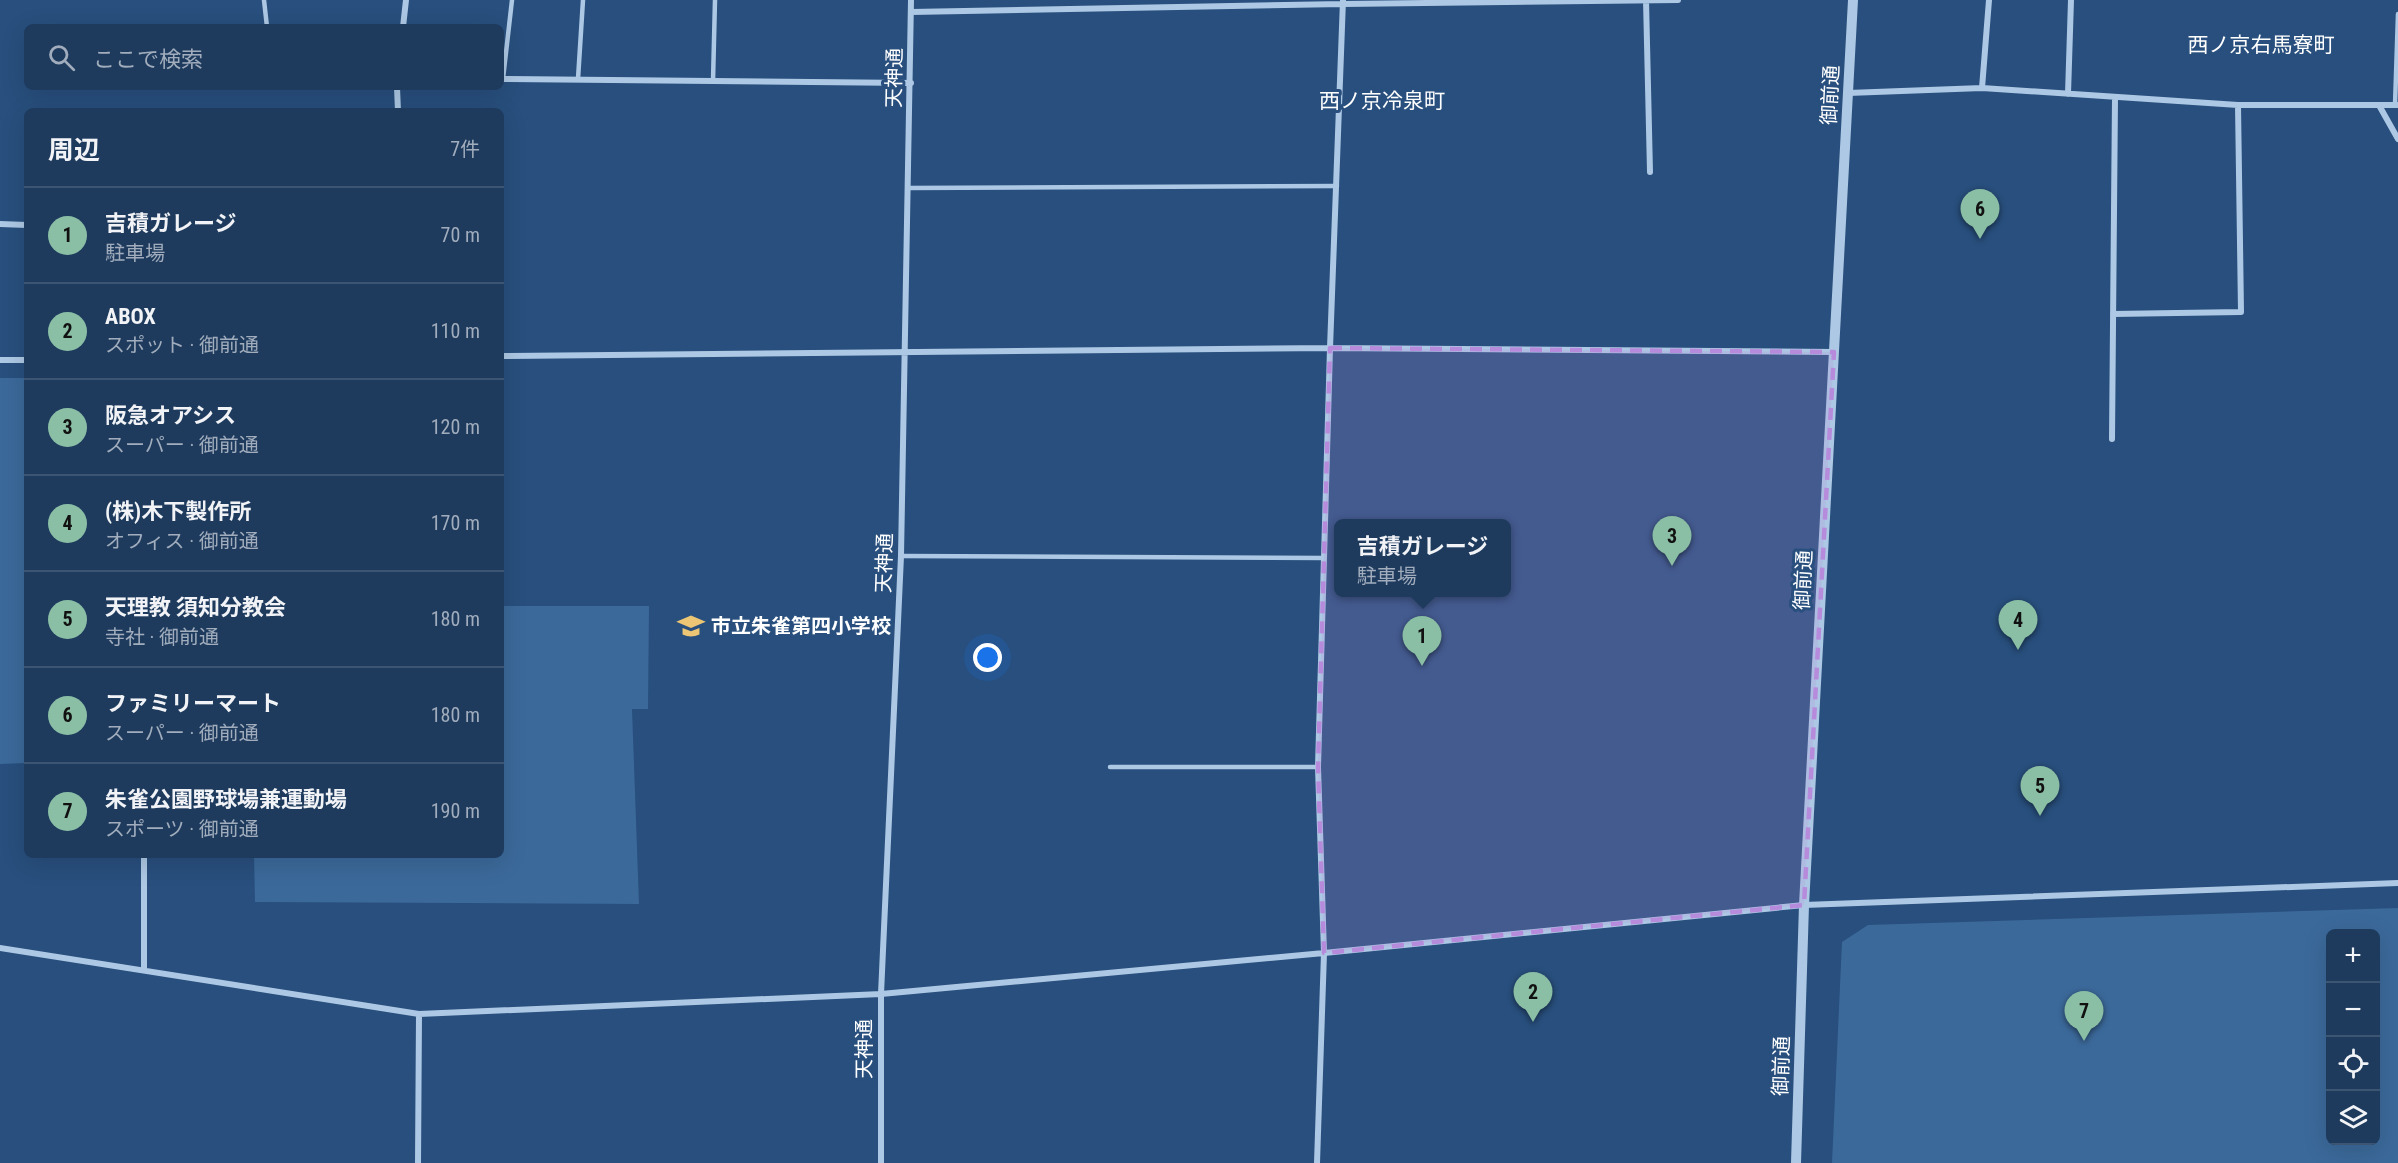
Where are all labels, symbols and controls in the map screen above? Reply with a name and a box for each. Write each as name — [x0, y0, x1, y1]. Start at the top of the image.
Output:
search box — [24, 24, 504, 90]
district label: 西ノ京右馬寮町 — [2188, 33, 2335, 57]
icon: search — [45, 41, 78, 74]
text: ここで検索 — [93, 47, 203, 72]
street label: 天神通 — [881, 48, 907, 108]
street label: 御前通 — [1816, 64, 1844, 126]
district label: 西ノ京冷泉町 — [1319, 89, 1445, 113]
text: 周辺 — [48, 135, 100, 165]
text: 7件 — [450, 137, 480, 161]
pin: 6 — [1960, 190, 2000, 239]
text: 吉積ガレージ — [105, 211, 237, 236]
text: 1 — [62, 223, 73, 247]
text: 70 m — [441, 223, 480, 247]
text: 駐車場 — [105, 241, 165, 265]
text: ABOX — [105, 304, 156, 329]
text: 2 — [62, 319, 73, 343]
text: 110 m — [431, 319, 480, 343]
text: スポット · 御前通 — [105, 333, 259, 357]
text: 阪急オアシス — [105, 403, 236, 428]
text: 3 — [62, 415, 73, 439]
text: 120 m — [431, 415, 480, 439]
text: スーパー · 御前通 — [105, 433, 259, 457]
text: (株)木下製作所 — [105, 499, 251, 524]
text: 4 — [62, 511, 73, 535]
text: 170 m — [431, 511, 480, 535]
pin: 3 — [1652, 516, 1692, 566]
popup — [1334, 519, 1511, 597]
text: オフィス · 御前通 — [105, 529, 259, 553]
street label: 天神通 — [871, 533, 897, 593]
text: 吉積ガレージ — [1357, 534, 1488, 559]
street label: 御前通 — [1789, 549, 1817, 611]
text: 駐車場 — [1357, 564, 1417, 588]
text: 天理教 須知分教会 — [105, 595, 286, 620]
pin: 4 — [1998, 600, 2038, 650]
text: 5 — [62, 607, 73, 631]
text: 180 m — [431, 607, 480, 631]
school or university icon: 市立朱雀第四小学校 — [676, 611, 706, 641]
place label: 市立朱雀第四小学校 — [711, 614, 891, 638]
pin: 1 — [1402, 616, 1442, 666]
text: 寺社 · 御前通 — [105, 625, 219, 649]
your location — [973, 643, 1002, 672]
text: ファミリーマート — [105, 691, 281, 716]
text: 6 — [62, 703, 73, 727]
text: 180 m — [431, 703, 480, 727]
text: スーパー · 御前通 — [105, 721, 259, 745]
pin: 5 — [2020, 766, 2060, 816]
text: 朱雀公園野球場兼運動場 — [105, 787, 347, 812]
text: 7 — [62, 799, 73, 823]
text: 190 m — [431, 799, 480, 823]
text: スポーツ · 御前通 — [105, 817, 259, 841]
map controls — [2326, 929, 2380, 1145]
button: + — [2326, 929, 2380, 983]
pin: 2 — [1514, 972, 1552, 1022]
button: − — [2326, 983, 2380, 1037]
pin: 7 — [2064, 992, 2104, 1041]
street label: 天神通 — [852, 1019, 876, 1079]
street label: 御前通 — [1768, 1036, 1794, 1096]
button: locate — [2326, 1037, 2380, 1091]
button: layers — [2326, 1091, 2380, 1145]

